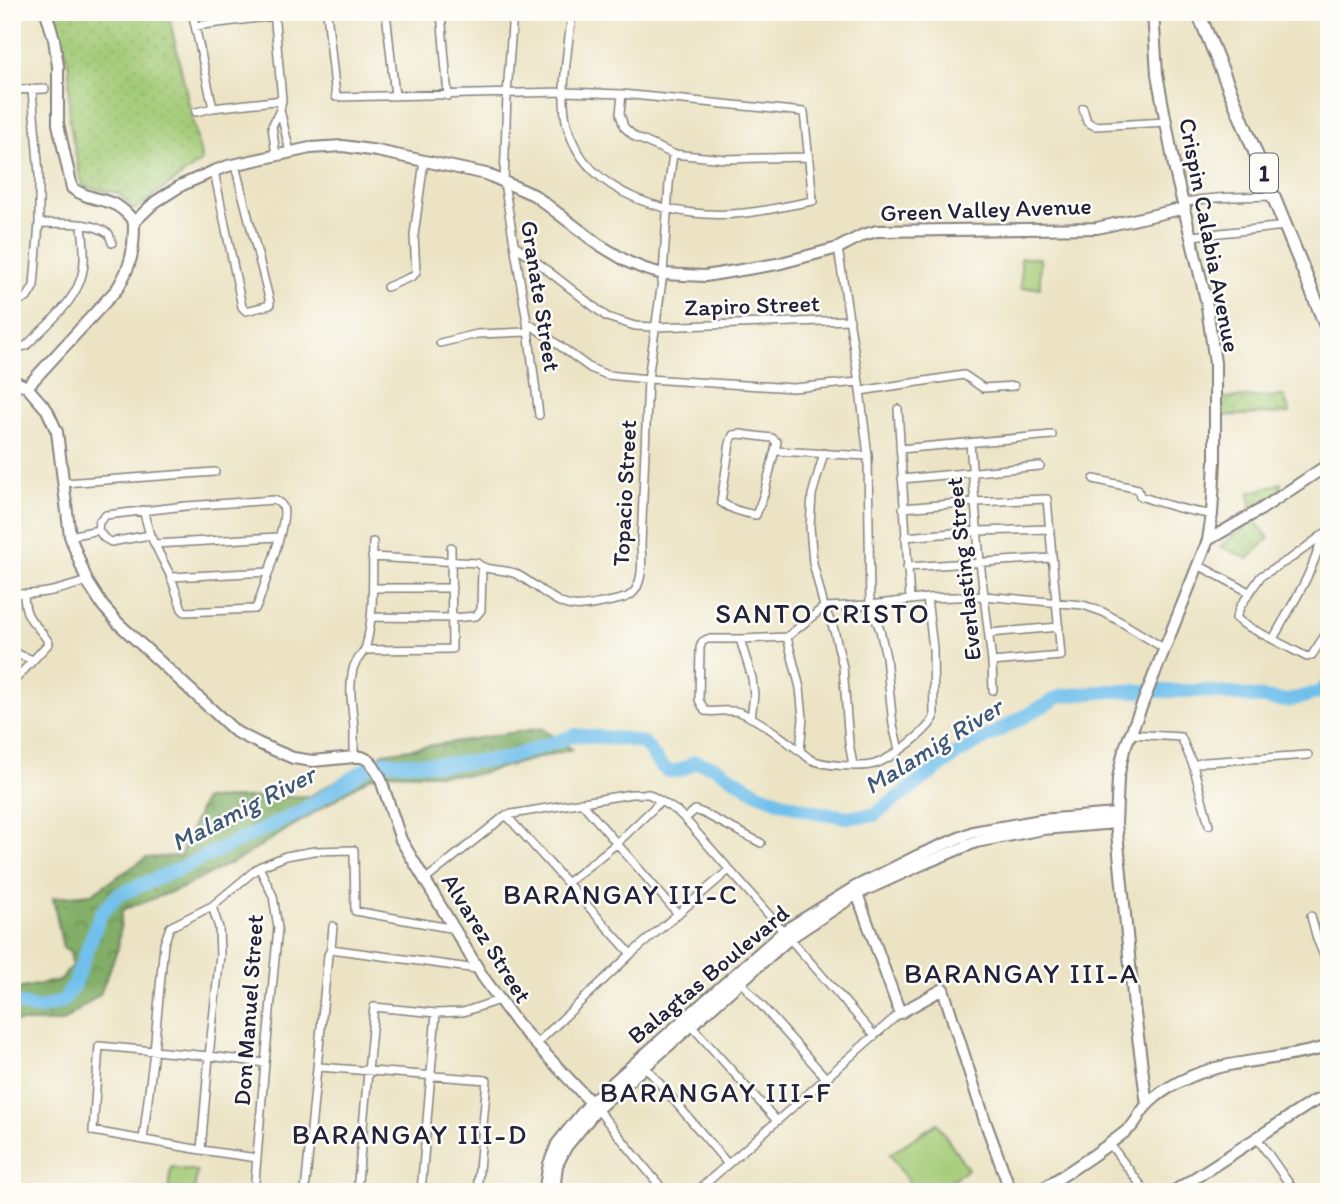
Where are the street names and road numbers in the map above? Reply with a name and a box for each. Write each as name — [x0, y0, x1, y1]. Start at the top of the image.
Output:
street label: Crispin Calabia Avenue — [1173, 115, 1247, 355]
road number: 1 — [1250, 154, 1278, 192]
street label: Green Valley Avenue — [880, 191, 1092, 227]
street label: Granate Street — [515, 218, 567, 374]
street label: Zapiro Street — [684, 288, 820, 322]
street label: Topacio Street — [606, 419, 642, 567]
street label: Everlasting Street — [939, 476, 987, 662]
street label: Alvarez Street — [436, 868, 538, 1008]
street label: Balagtas Boulevard — [621, 898, 795, 1050]
street label: Don Manuel Street — [227, 913, 269, 1107]

